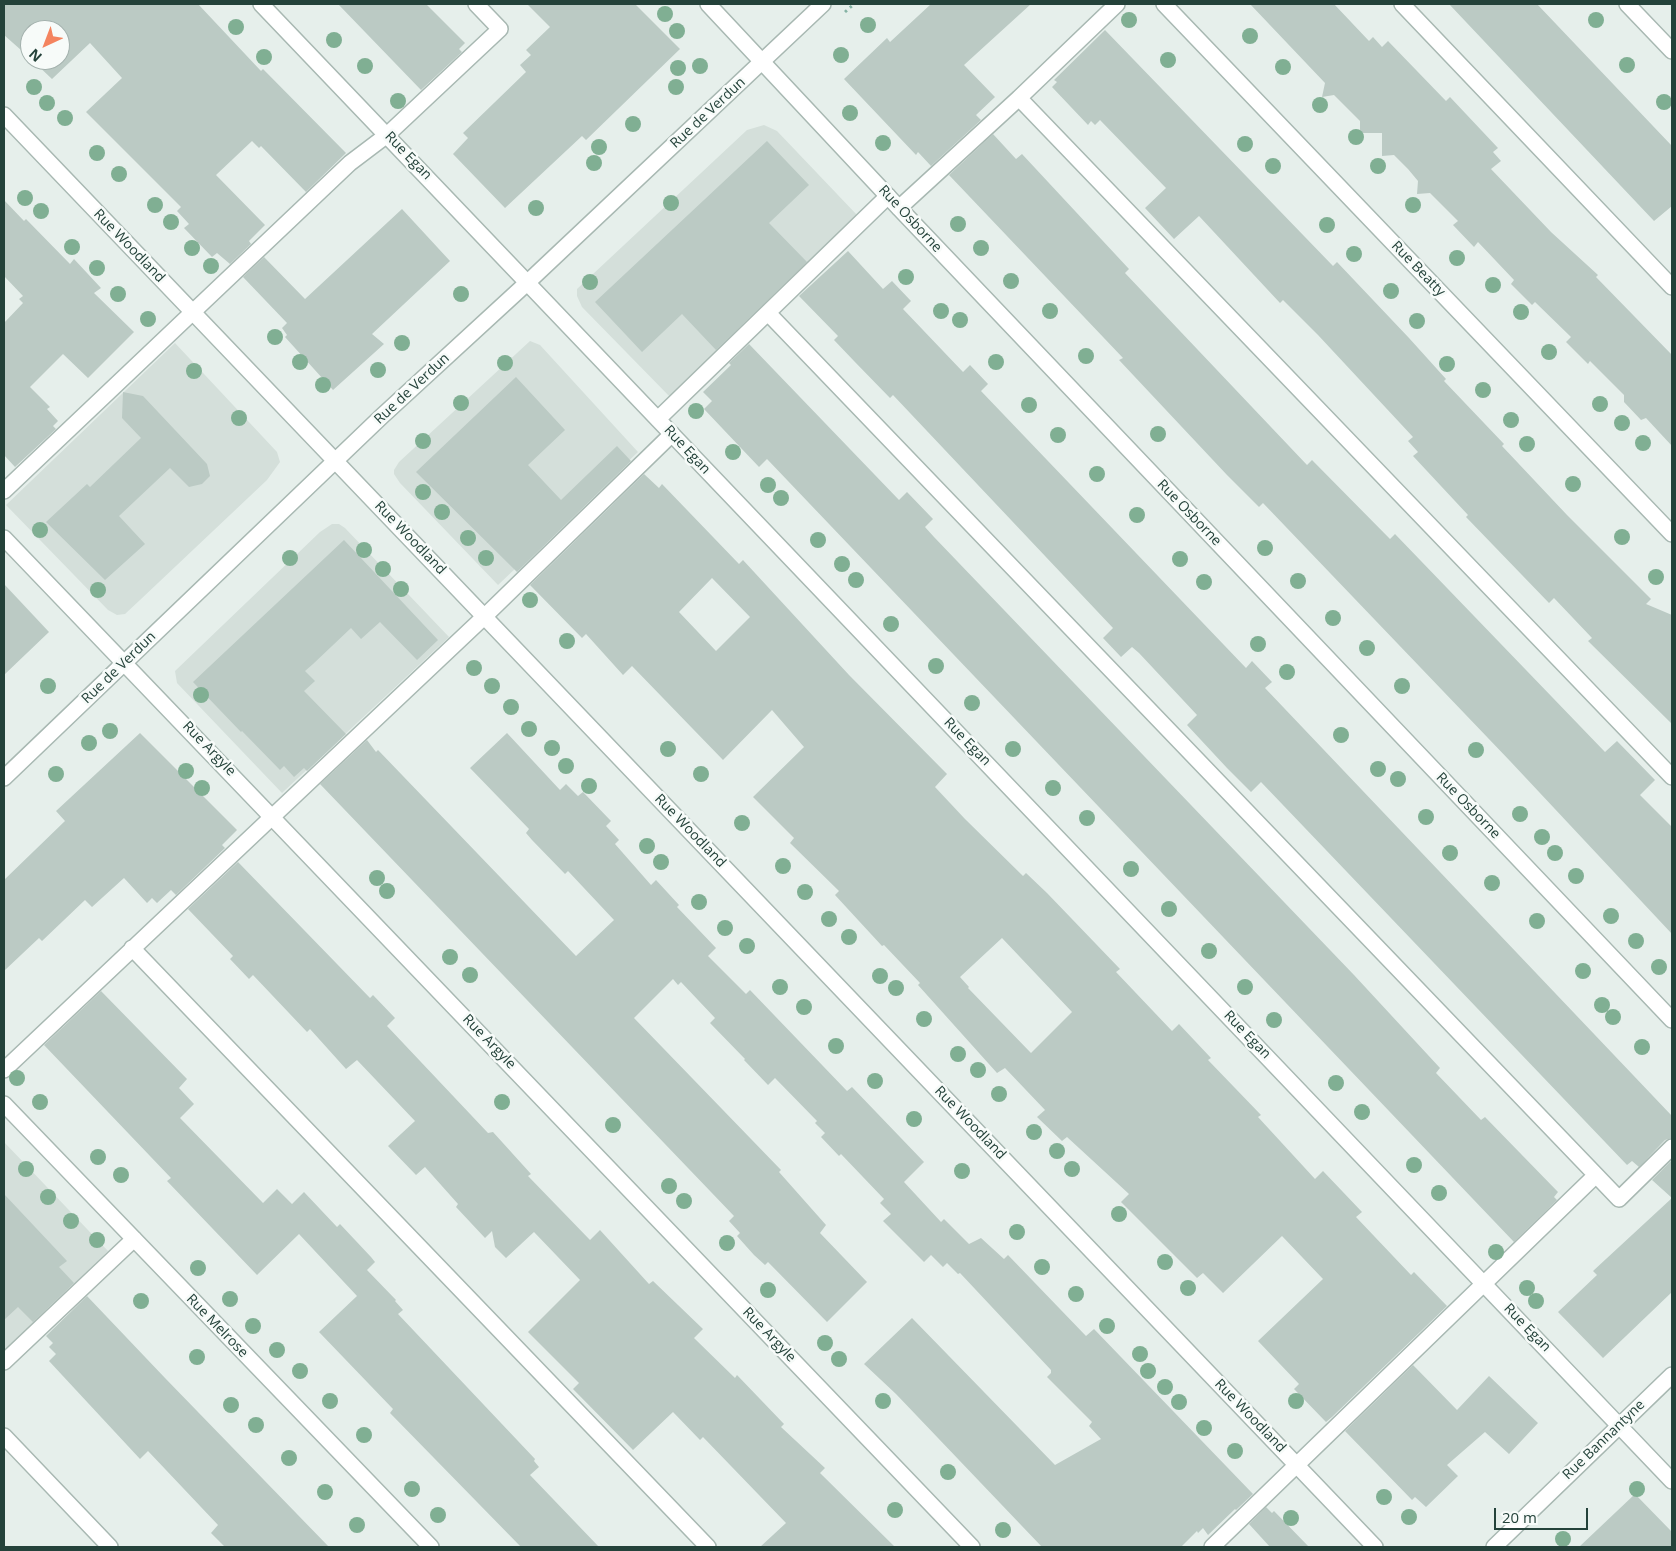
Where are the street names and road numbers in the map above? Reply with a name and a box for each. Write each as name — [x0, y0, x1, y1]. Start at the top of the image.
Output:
street label: Rue de Verdun — [667, 74, 749, 152]
street label: Rue Egan — [381, 128, 435, 184]
street label: Rue Osborne — [875, 182, 945, 256]
street label: Rue Woodland — [90, 206, 168, 286]
street label: Rue Beatty — [1388, 238, 1448, 300]
street label: Rue de Verdun — [371, 350, 453, 428]
street label: Rue Egan — [660, 422, 714, 478]
street label: Rue Osborne — [1153, 476, 1225, 550]
street label: Rue Woodland — [371, 498, 449, 578]
street label: Rue de Verdun — [78, 628, 160, 708]
street label: Rue Egan — [940, 714, 994, 770]
street label: Rue Argyle — [179, 718, 239, 780]
street label: Rue Osborne — [1432, 769, 1504, 843]
street label: Rue Woodland — [651, 791, 729, 871]
street label: Rue Egan — [1220, 1007, 1274, 1063]
street label: Rue Argyle — [459, 1011, 519, 1073]
street label: Rue Woodland — [931, 1083, 1009, 1163]
street label: Rue Melrose — [183, 1291, 251, 1361]
street label: Rue Egan — [1500, 1300, 1554, 1356]
street label: Rue Argyle — [739, 1304, 799, 1366]
street label: Rue Woodland — [1211, 1376, 1289, 1456]
street label: Rue Bannantyne — [1559, 1397, 1649, 1483]

